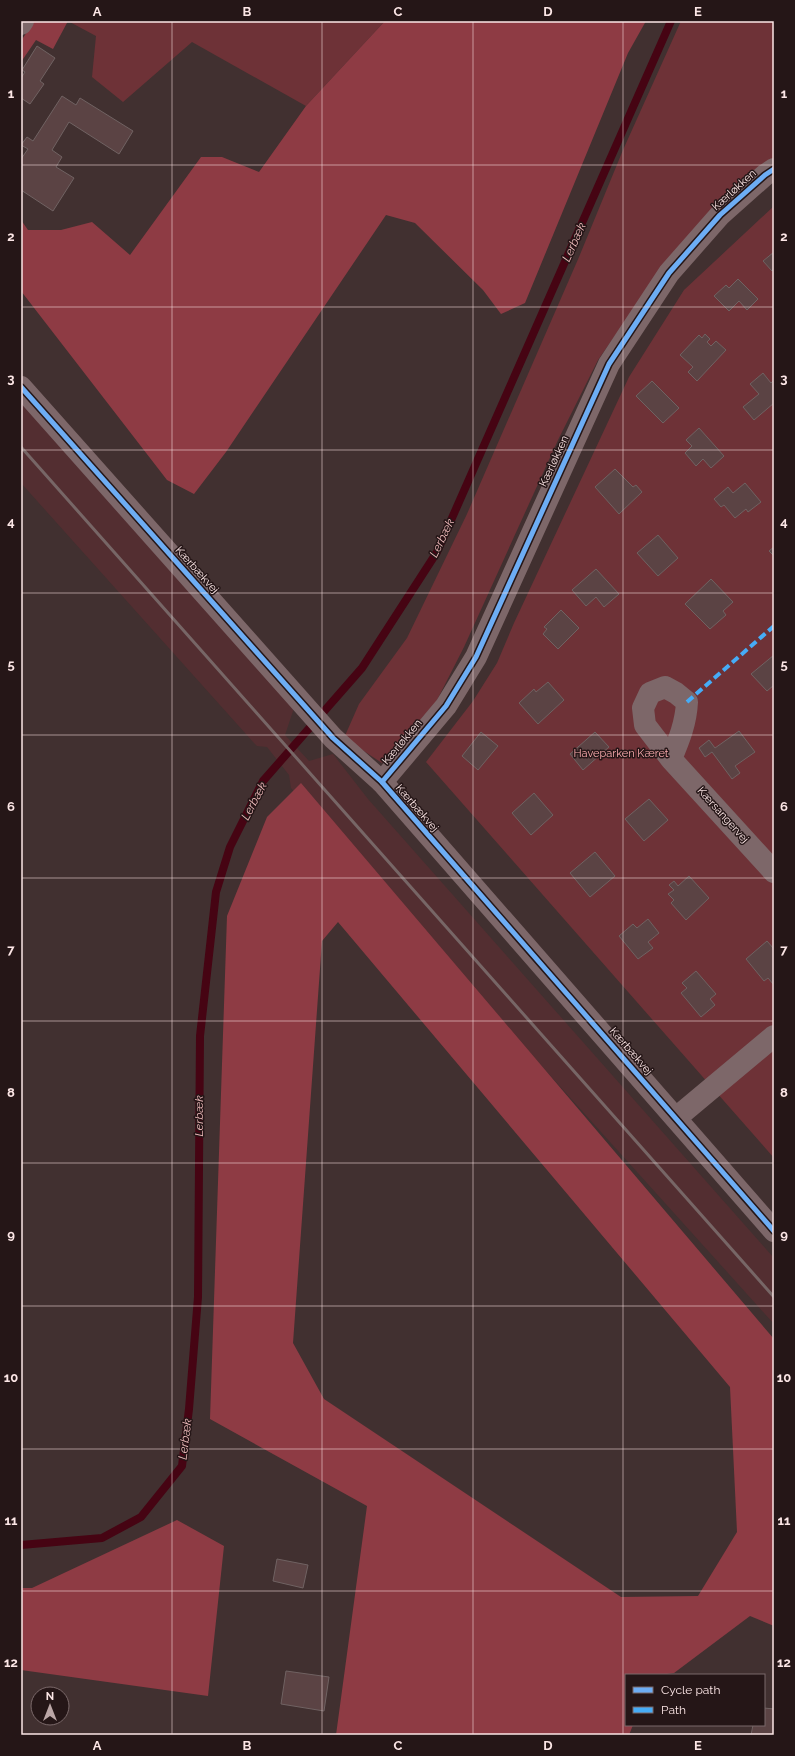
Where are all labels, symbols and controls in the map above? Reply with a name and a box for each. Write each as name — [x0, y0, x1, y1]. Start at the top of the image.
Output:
text: A — [93, 4, 102, 19]
text: B — [243, 4, 252, 19]
text: C — [394, 4, 403, 19]
text: D — [543, 4, 553, 19]
text: E — [694, 4, 702, 19]
text: 1 — [8, 86, 15, 101]
text: 1 — [781, 86, 788, 101]
street label: Kærløkken — [709, 167, 759, 213]
water label: Lerbæk — [559, 220, 589, 264]
text: 2 — [7, 229, 15, 244]
text: 2 — [780, 229, 788, 244]
text: 3 — [7, 371, 15, 386]
text: 3 — [780, 371, 788, 386]
street label: Kærløkken — [536, 433, 572, 489]
text: 4 — [7, 514, 15, 529]
text: 4 — [780, 514, 788, 529]
water label: Lerbæk — [427, 516, 458, 560]
street label: Kærbækvej — [173, 544, 221, 596]
text: 5 — [7, 657, 15, 672]
text: 5 — [780, 657, 788, 672]
street label: Kærløkken — [379, 717, 425, 767]
park label: Haveparken Kæret — [574, 747, 669, 760]
water label: Lerbæk — [238, 779, 270, 822]
street label: Kærbækvej — [393, 782, 441, 834]
street label: Kærsangervej — [695, 784, 751, 846]
text: 6 — [7, 799, 15, 814]
text: 6 — [780, 799, 788, 814]
text: 7 — [7, 942, 15, 957]
text: 7 — [780, 942, 788, 957]
street label: Kærbækvej — [607, 1025, 655, 1077]
text: 8 — [7, 1085, 15, 1100]
text: 8 — [780, 1085, 788, 1100]
water label: Lerbæk — [192, 1095, 206, 1137]
text: 9 — [7, 1227, 15, 1242]
text: 9 — [780, 1227, 788, 1242]
text: 10 — [4, 1370, 18, 1385]
text: 10 — [777, 1370, 791, 1385]
water label: Lerbæk — [176, 1417, 195, 1460]
text: 11 — [5, 1513, 18, 1528]
text: 11 — [778, 1513, 791, 1528]
text: 12 — [4, 1655, 18, 1670]
text: 12 — [777, 1655, 791, 1670]
legend — [625, 1674, 765, 1726]
text: Cycle path — [661, 1683, 720, 1697]
north arrow — [30, 1686, 70, 1726]
text: N — [46, 1690, 54, 1703]
text: Path — [661, 1703, 686, 1717]
text: A — [93, 1738, 102, 1753]
text: B — [243, 1738, 252, 1753]
text: C — [394, 1738, 403, 1753]
text: D — [543, 1738, 553, 1753]
text: E — [694, 1738, 702, 1753]

